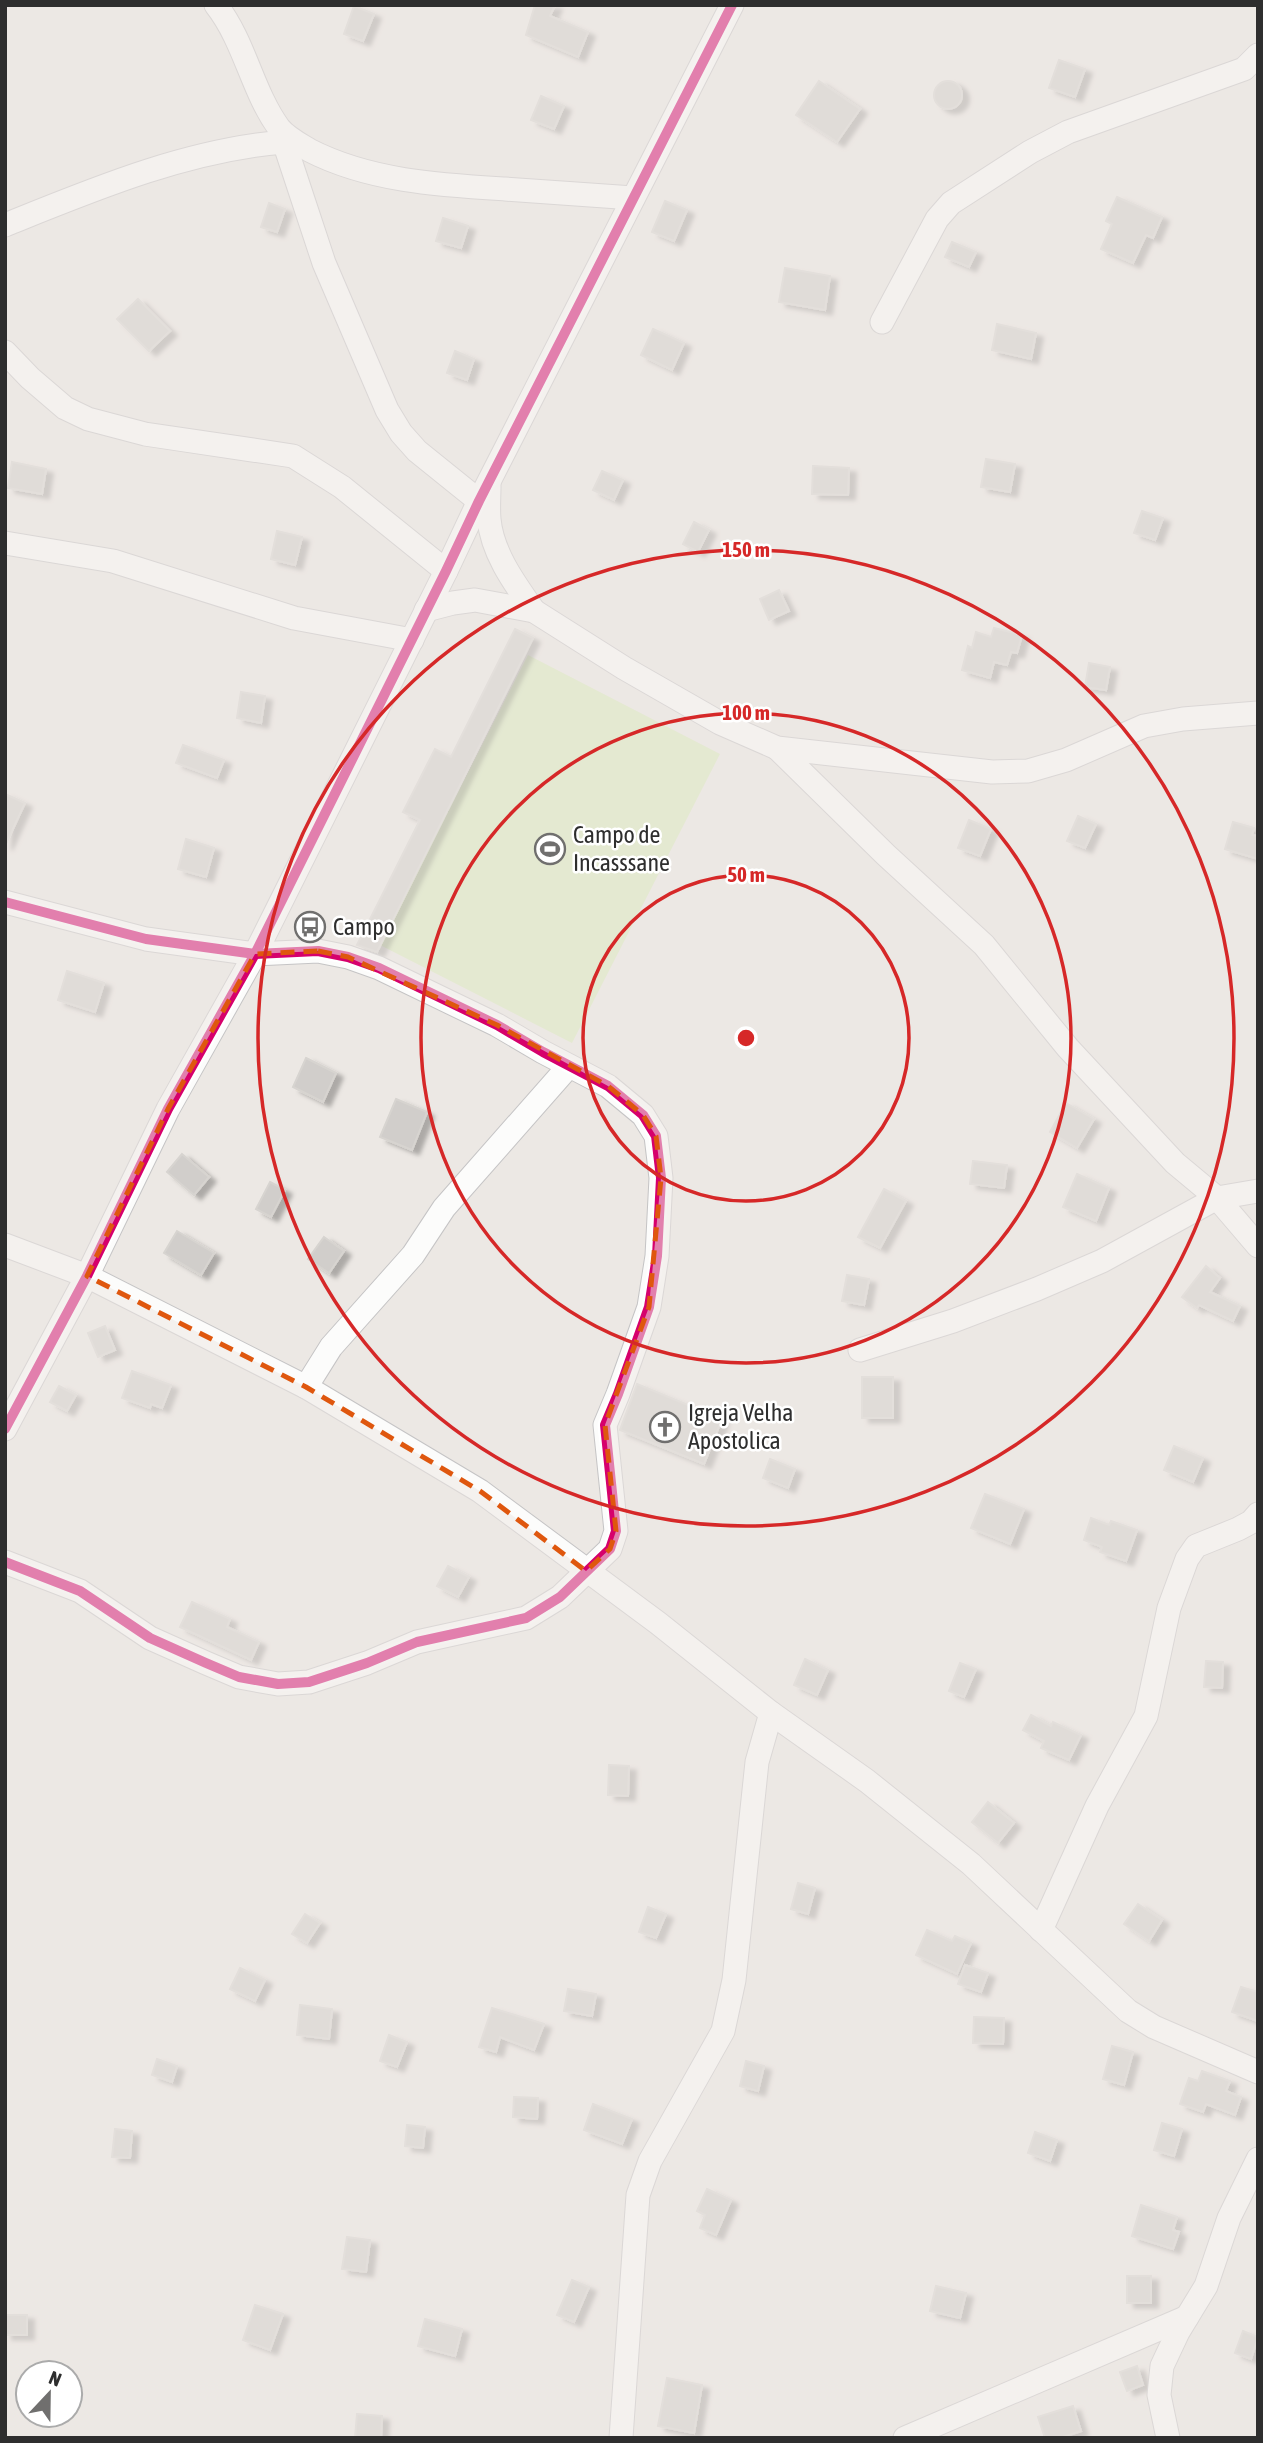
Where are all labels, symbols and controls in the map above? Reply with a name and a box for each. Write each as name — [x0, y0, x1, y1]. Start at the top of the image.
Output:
text: 150 m — [722, 537, 770, 561]
text: 100 m — [722, 700, 770, 724]
place label: Campo de Incasssane — [573, 821, 670, 876]
sports icon: Campo de Incasssane — [533, 832, 567, 866]
text: 50 m — [727, 862, 765, 886]
bus stop icon: Campo — [293, 910, 327, 944]
place label: Campo — [333, 913, 395, 940]
centre of rings — [734, 1026, 758, 1050]
place label: Igreja Velha Apostolica — [688, 1399, 793, 1454]
church icon: Igreja Velha Apostolica — [648, 1410, 682, 1444]
north arrow — [14, 2359, 84, 2429]
text: N — [46, 2366, 65, 2391]

